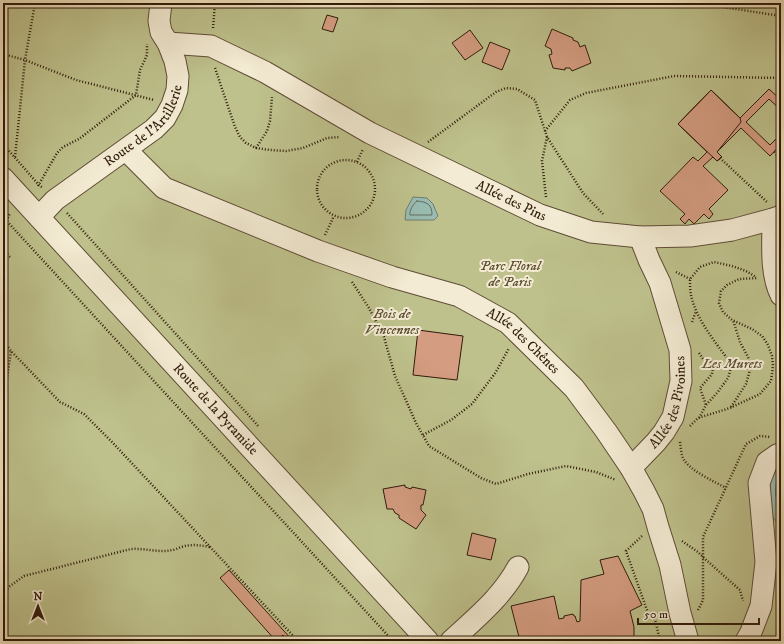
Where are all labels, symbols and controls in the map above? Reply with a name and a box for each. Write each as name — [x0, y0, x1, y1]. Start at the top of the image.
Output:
street label: Route de l'Artillerie — [101, 84, 186, 171]
street label: Allée des Pins — [473, 176, 549, 225]
park label: Parc Floral de Paris — [479, 257, 542, 291]
street label: Allée des Chênes — [483, 304, 564, 378]
park label: Bois de Vincennes — [365, 305, 420, 339]
street label: Allée des Pivoines — [645, 355, 690, 453]
park label: Les Murets — [701, 355, 763, 373]
street label: Route de la Pyramide — [169, 360, 262, 459]
north arrow — [18, 586, 58, 626]
text: N — [33, 590, 43, 604]
scale bar — [638, 600, 759, 626]
text: 50 m — [644, 607, 668, 622]

